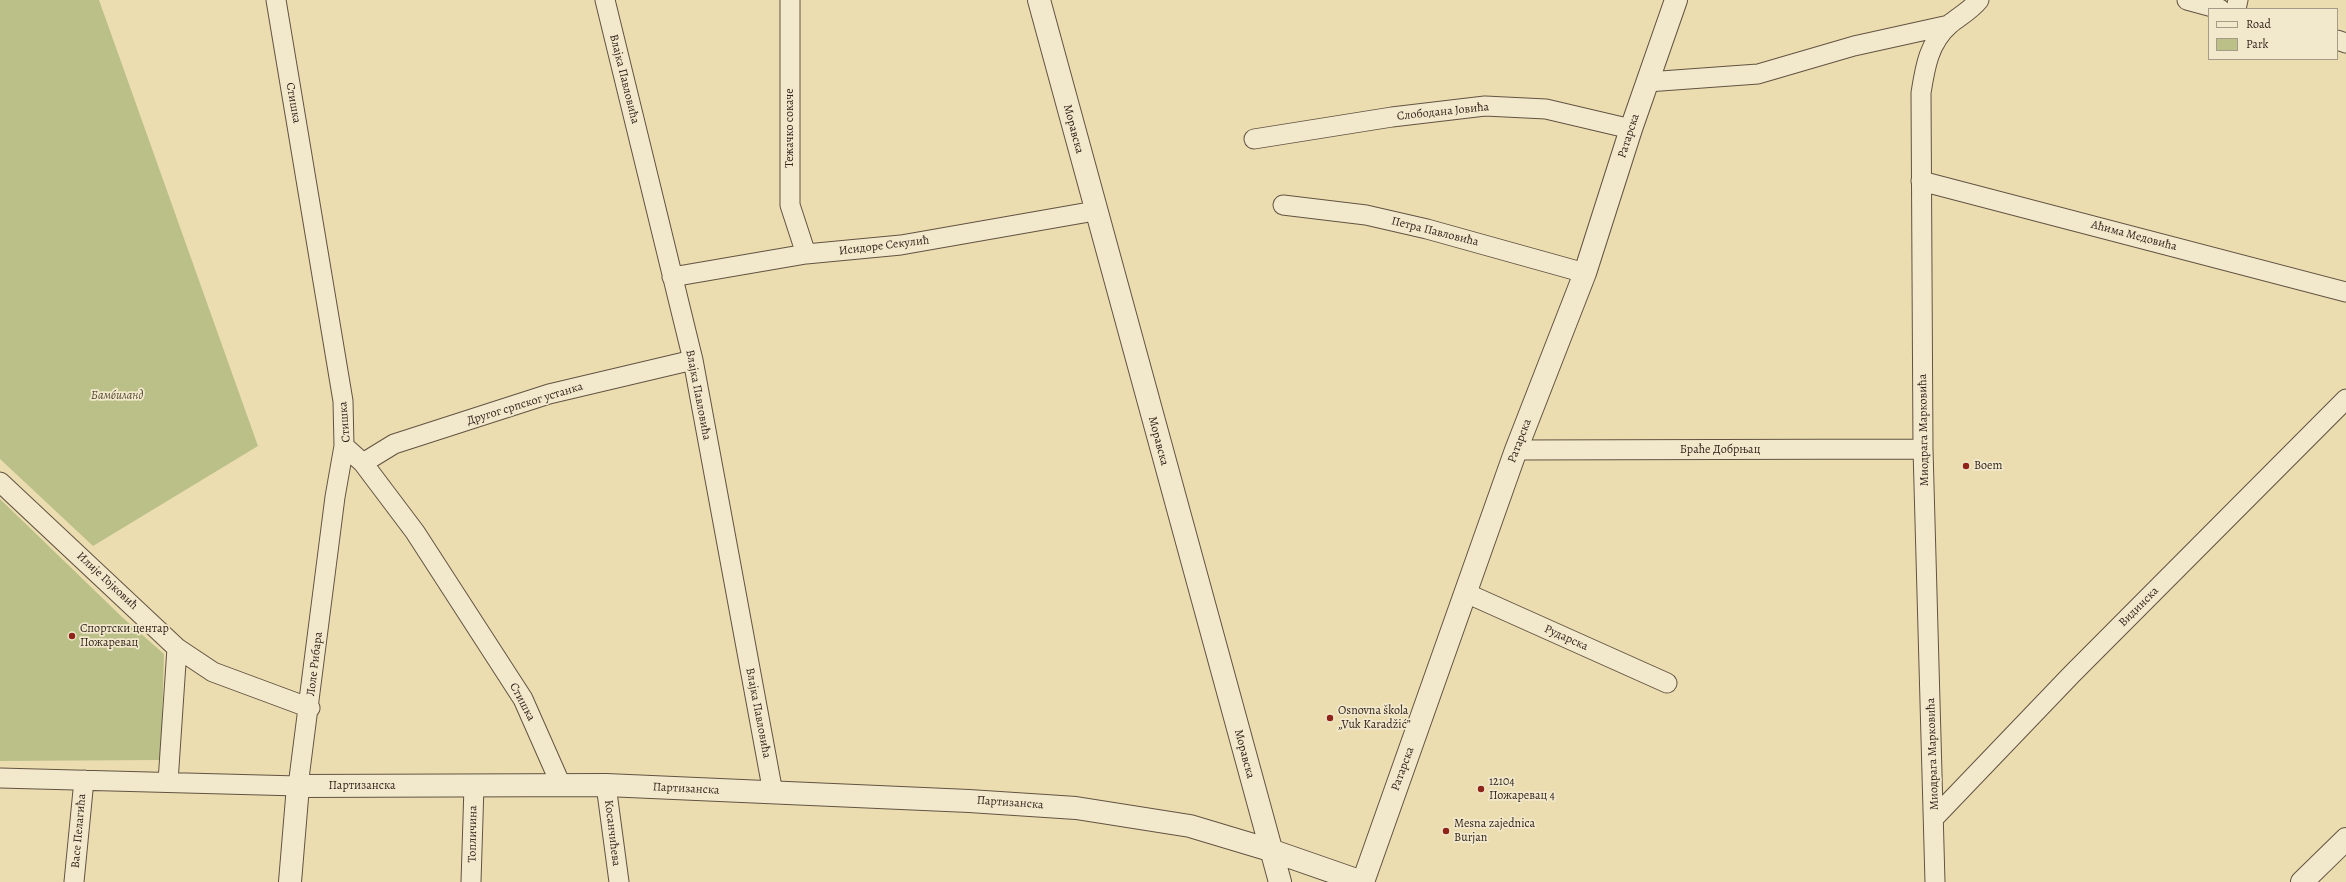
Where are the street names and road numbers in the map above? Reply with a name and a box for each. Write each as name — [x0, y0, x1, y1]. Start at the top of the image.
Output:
street label: Влајка Павловића — [606, 33, 642, 125]
street label: Стишка — [282, 81, 304, 125]
street label: Тежачко сокаче — [783, 88, 797, 168]
street label: Слободана Јовића — [1396, 100, 1490, 124]
street label: Моравска — [1060, 103, 1086, 155]
street label: Ратарска — [1615, 112, 1643, 160]
street label: Петра Павловића — [1390, 214, 1480, 250]
street label: Аћима Медовића — [2090, 218, 2178, 254]
street label: Исидоре Секулић — [838, 233, 930, 259]
street label: Влајка Павловића — [682, 349, 714, 441]
street label: Миодрага Марковића — [1916, 374, 1932, 486]
street label: Другог српског устанка — [465, 380, 585, 428]
street label: Стишка — [336, 401, 354, 443]
street label: Моравска — [1145, 415, 1171, 467]
street label: Ратарска — [1505, 417, 1535, 465]
street label: Браће Добрњац — [1680, 443, 1760, 457]
street label: Илије Гојковић — [73, 549, 141, 613]
street label: Видинска — [2116, 584, 2162, 630]
street label: Рударска — [1542, 622, 1590, 654]
street label: Лоле Рибара — [304, 631, 326, 697]
street label: Влајка Павловића — [742, 667, 774, 759]
street label: Стишка — [506, 680, 538, 724]
street label: Миодрага Марковића — [1924, 698, 1942, 810]
street label: Моравска — [1231, 728, 1257, 780]
street label: Ратарска — [1388, 745, 1418, 793]
street label: Партизанска — [329, 779, 395, 793]
street label: Партизанска — [652, 780, 720, 798]
street label: Васе Пелагића — [69, 793, 89, 869]
street label: Партизанска — [976, 793, 1044, 813]
street label: Косанчићева — [601, 799, 623, 867]
street label: Топличина — [465, 805, 481, 863]

